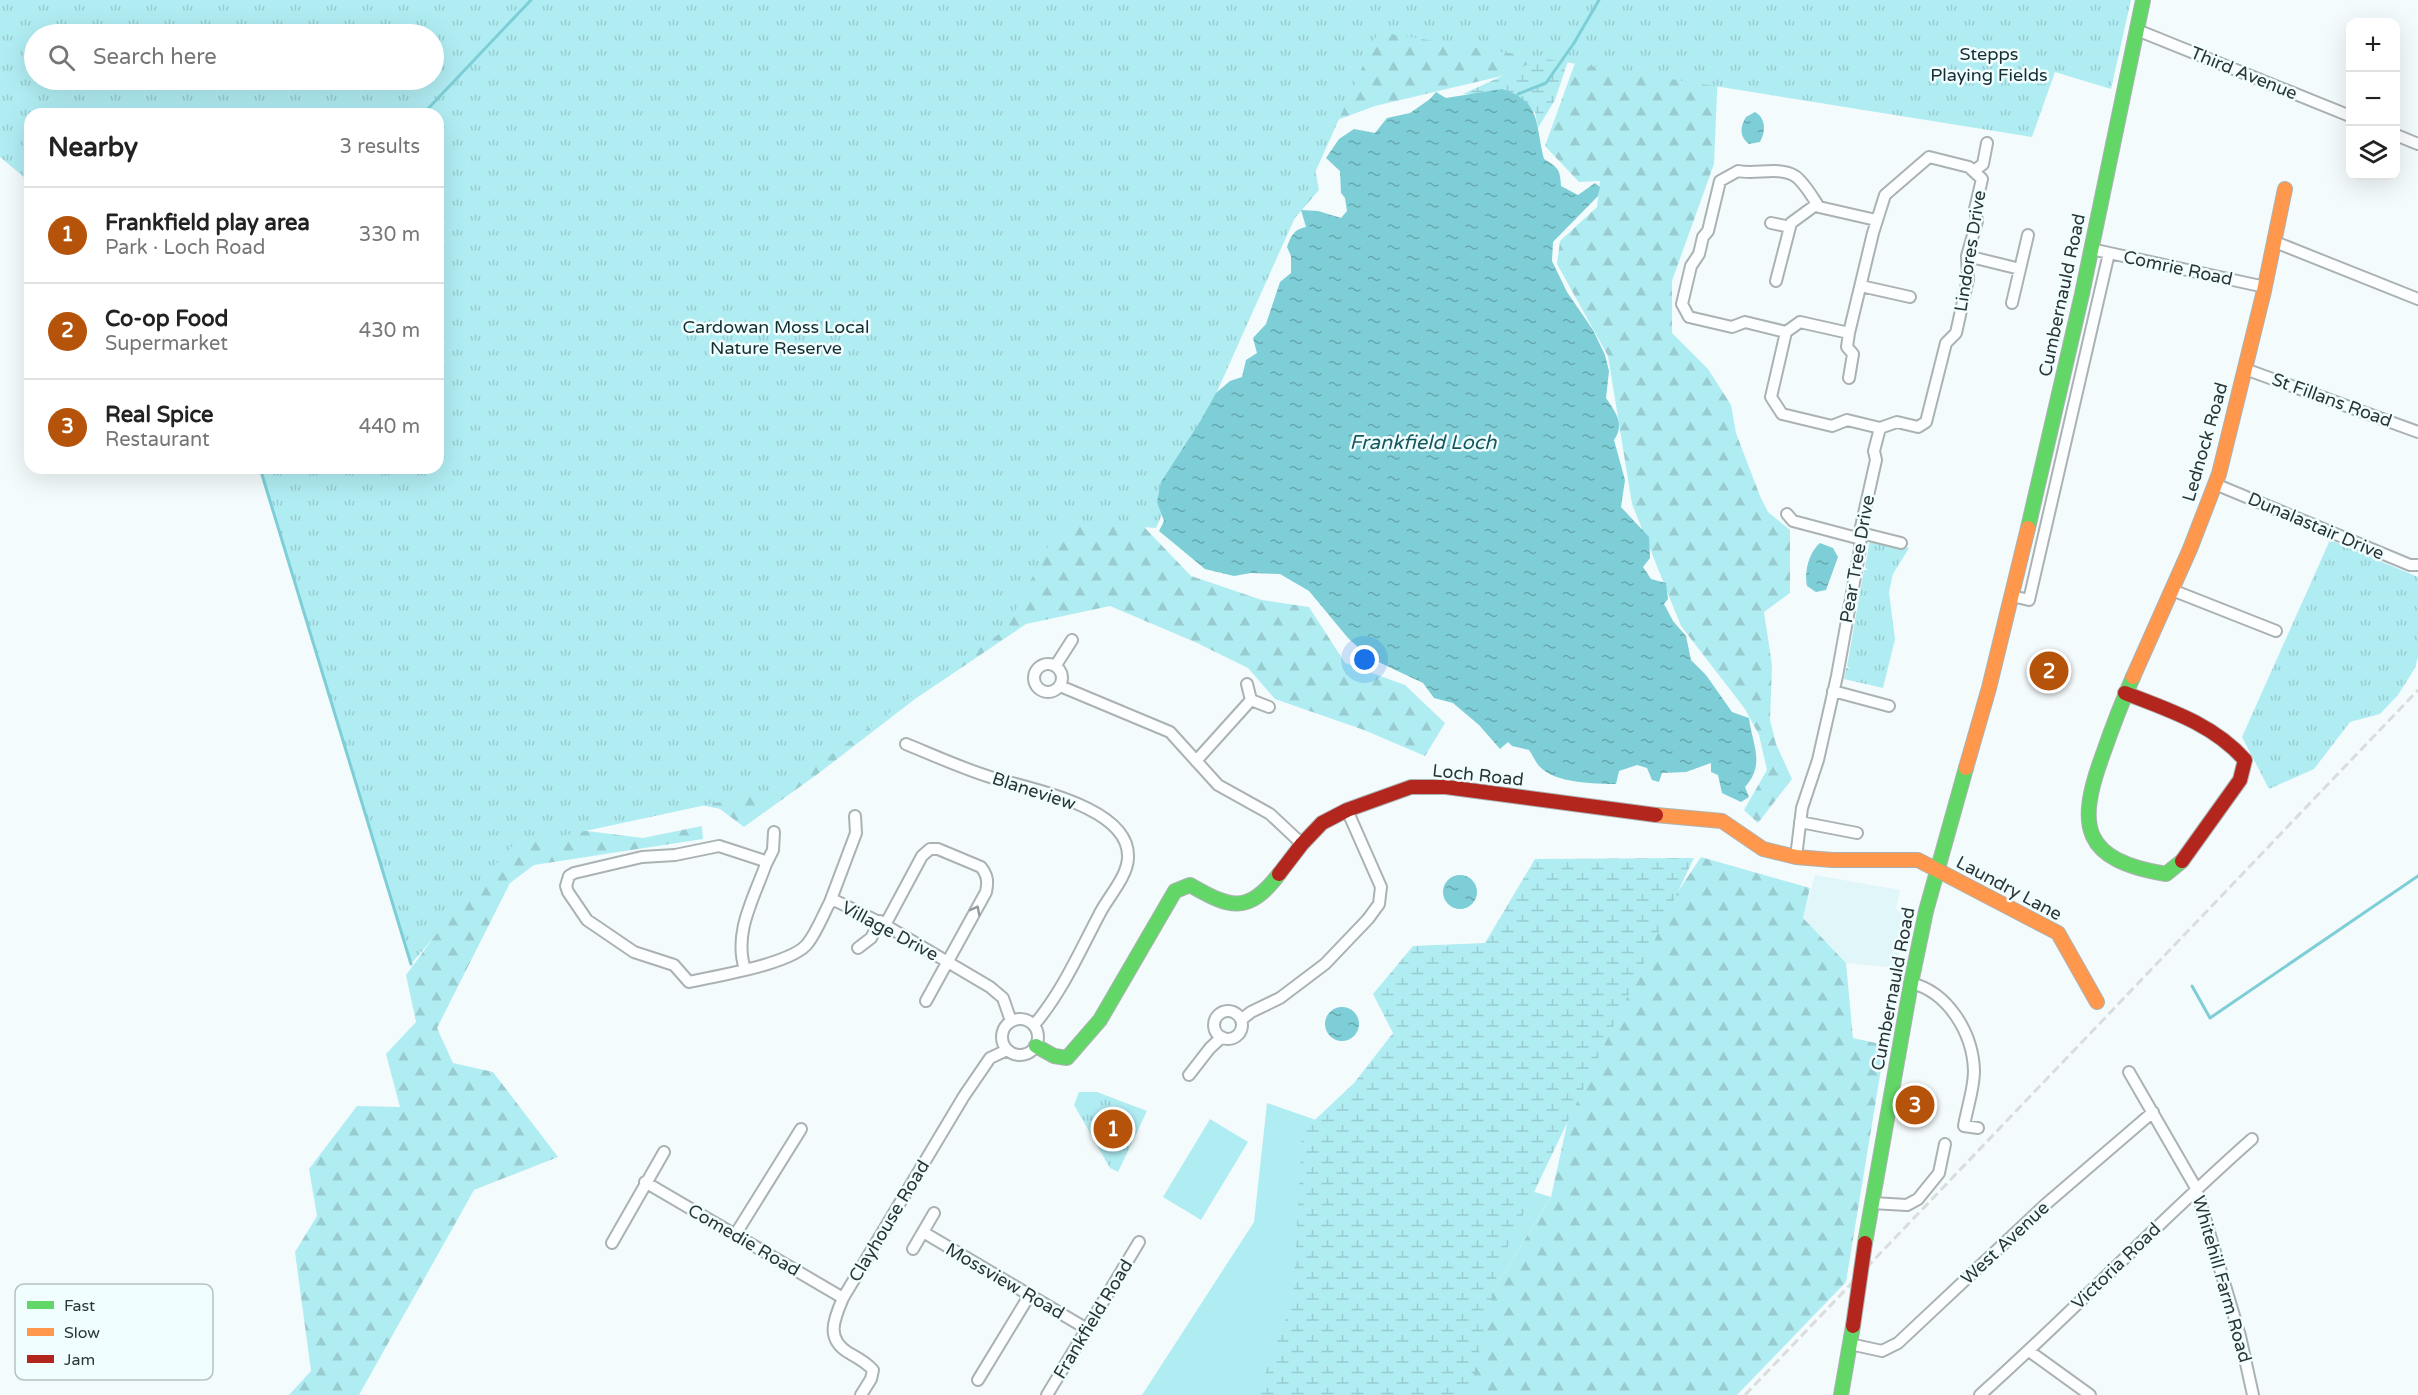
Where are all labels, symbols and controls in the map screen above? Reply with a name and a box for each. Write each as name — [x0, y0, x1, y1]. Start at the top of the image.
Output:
map controls — [2346, 18, 2400, 180]
button: + — [2346, 18, 2400, 72]
search box — [24, 24, 444, 90]
icon: search — [45, 41, 78, 74]
street label: Third Avenue — [2187, 42, 2301, 104]
park label: Stepps Playing Fields — [1930, 43, 2048, 86]
text: Search here — [93, 44, 217, 70]
button: − — [2346, 72, 2400, 126]
button: layers — [2346, 126, 2400, 180]
text: Nearby — [48, 132, 138, 163]
text: 3 results — [340, 135, 420, 159]
street label: Lindores Drive — [1950, 189, 1990, 313]
text: Frankfield play area — [105, 210, 310, 236]
street label: Cumbernauld Road — [2034, 212, 2090, 378]
text: 1 — [61, 223, 74, 247]
text: 330 m — [359, 223, 420, 247]
text: Park · Loch Road — [105, 236, 265, 260]
street label: Comrie Road — [2121, 246, 2235, 290]
text: Co-op Food — [105, 306, 228, 332]
park label: Cardowan Moss Local Nature Reserve — [683, 316, 869, 359]
text: 2 — [61, 319, 74, 343]
text: 430 m — [359, 319, 420, 343]
text: Supermarket — [105, 332, 228, 356]
street label: St Fillans Road — [2269, 368, 2395, 432]
street label: Lednock Road — [2177, 380, 2233, 504]
text: Real Spice — [105, 402, 214, 428]
text: 3 — [61, 415, 74, 439]
text: 440 m — [359, 415, 420, 439]
text: Restaurant — [105, 428, 210, 452]
water label: Frankfield Loch — [1350, 431, 1497, 455]
street label: Dunalastair Drive — [2245, 487, 2387, 565]
street label: Pear Tree Drive — [1835, 493, 1879, 625]
your location — [1350, 645, 1379, 674]
pin: 2 — [2030, 648, 2068, 694]
street label: Loch Road — [1431, 759, 1525, 791]
street label: Blaneview — [990, 767, 1078, 815]
street label: Laundry Lane — [1952, 851, 2066, 925]
street label: Village Drive — [838, 896, 942, 966]
street label: Cumbernauld Road — [1866, 905, 1920, 1073]
one-way arrow — [969, 906, 980, 917]
pin: 3 — [1896, 1082, 1934, 1128]
pin: 1 — [1094, 1106, 1132, 1152]
street label: Clayhouse Road — [844, 1156, 934, 1286]
street label: Whitehill Farm Road — [2188, 1193, 2256, 1365]
street label: West Avenue — [1956, 1197, 2054, 1289]
street label: Comedie Road — [684, 1199, 804, 1281]
street label: Victoria Road — [2067, 1218, 2165, 1314]
street label: Mossview Road — [942, 1238, 1068, 1324]
street label: Frankfield Road — [1049, 1255, 1137, 1383]
legend — [15, 1284, 213, 1380]
text: Fast — [64, 1296, 95, 1316]
text: Slow — [64, 1323, 100, 1343]
text: Jam — [64, 1350, 95, 1370]

